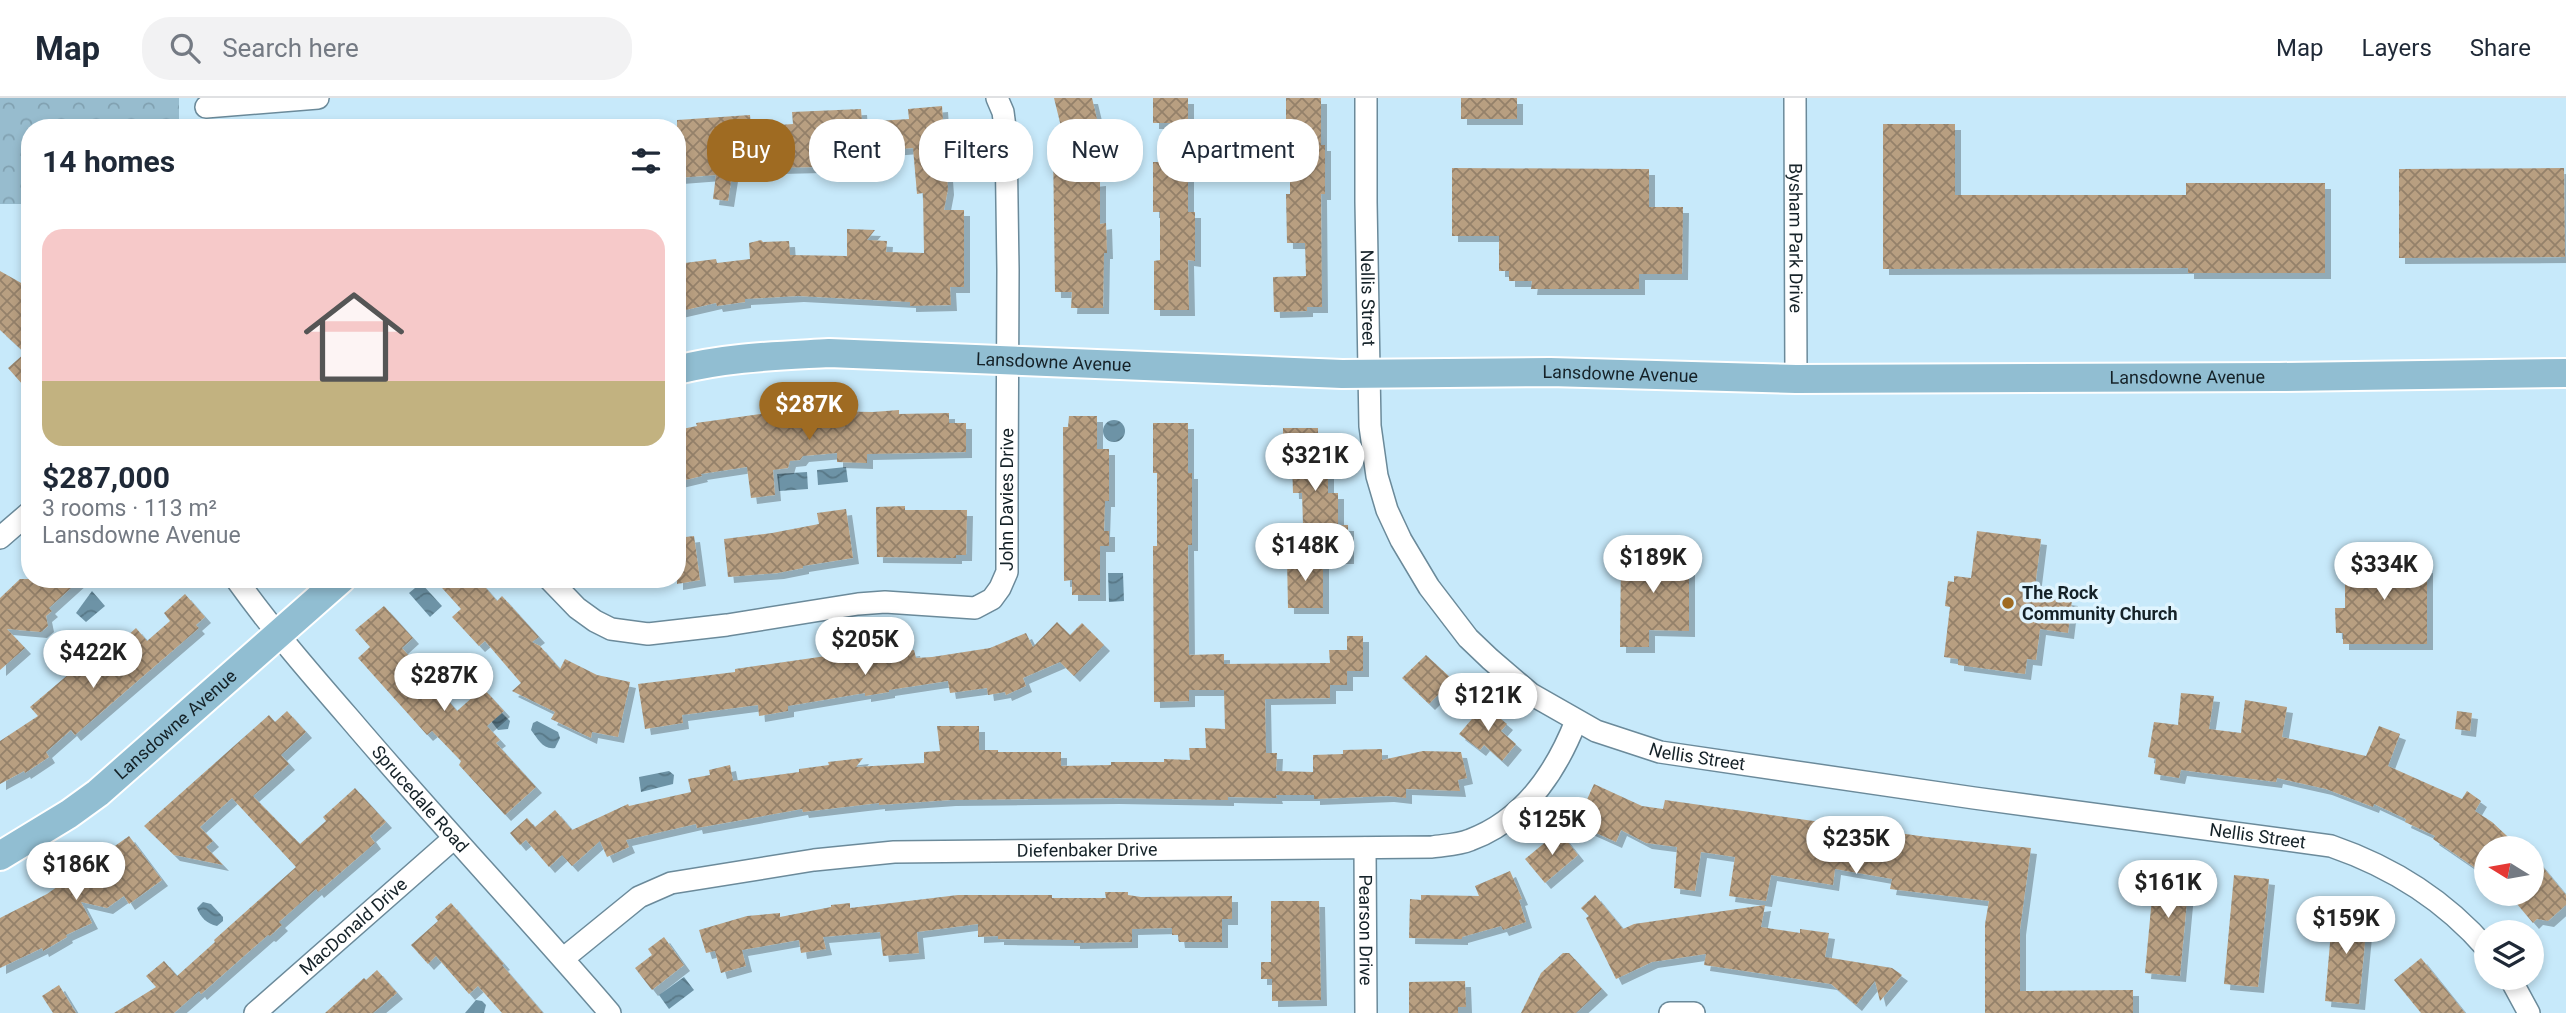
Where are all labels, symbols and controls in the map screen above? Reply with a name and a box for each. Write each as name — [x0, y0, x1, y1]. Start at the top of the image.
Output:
search box — [142, 17, 632, 80]
text: Map — [35, 29, 100, 68]
icon: search — [166, 29, 204, 67]
text: Search here — [222, 33, 359, 63]
text: Map — [2276, 34, 2324, 62]
text: Layers — [2362, 34, 2432, 62]
text: Share — [2470, 34, 2531, 62]
chip: Buy — [707, 119, 795, 182]
chip: Rent — [809, 119, 905, 182]
chip: Filters — [919, 119, 1033, 182]
chip: New — [1047, 119, 1143, 182]
chip: Apartment — [1157, 119, 1319, 182]
icon: filters — [627, 142, 665, 180]
text: 14 homes — [42, 144, 175, 179]
street label: Bysham Park Drive — [1785, 163, 1807, 313]
street label: Nellis Street — [1357, 249, 1380, 347]
icon: home — [291, 274, 417, 400]
street label: Lansdowne Avenue — [975, 348, 1132, 375]
street label: Lansdowne Avenue — [1542, 361, 1698, 386]
street label: Lansdowne Avenue — [2109, 366, 2265, 388]
pin: $287K — [760, 382, 858, 442]
text: $287K — [775, 391, 843, 418]
street label: John Davies Drive — [996, 428, 1017, 571]
pin: $321K — [1266, 434, 1364, 493]
text: $321K — [1281, 442, 1349, 469]
text: $287,000 — [42, 460, 170, 495]
text: 3 rooms · 113 m² — [42, 495, 217, 522]
text: Lansdowne Avenue — [42, 522, 241, 549]
pin: $148K — [1256, 524, 1354, 583]
text: $148K — [1271, 532, 1339, 559]
pin: $189K — [1604, 536, 1702, 595]
pin: $334K — [2335, 542, 2433, 602]
text: $189K — [1619, 544, 1687, 571]
text: $334K — [2350, 551, 2418, 578]
place label: The Rock Community Church — [2022, 582, 2178, 624]
marker: The Rock Community Church — [2000, 595, 2016, 611]
pin: $205K — [816, 618, 914, 677]
text: $205K — [831, 626, 899, 653]
pin: $422K — [44, 630, 142, 690]
text: $422K — [59, 639, 127, 666]
pin: $287K — [395, 654, 493, 713]
text: $287K — [410, 662, 478, 689]
street label: Lansdowne Avenue — [110, 665, 241, 784]
pin: $121K — [1439, 674, 1537, 733]
text: $121K — [1454, 682, 1522, 709]
street label: Nellis Street — [1647, 738, 1747, 774]
street label: Sprucedale Road — [368, 741, 473, 856]
pin: $125K — [1503, 798, 1601, 857]
text: $125K — [1518, 806, 1586, 833]
pin: $235K — [1807, 816, 1905, 876]
street label: Nellis Street — [2208, 819, 2307, 853]
text: $235K — [1822, 825, 1890, 852]
north arrow — [2474, 836, 2544, 906]
map controls — [2474, 836, 2544, 990]
street label: Diefenbaker Drive — [1017, 839, 1158, 861]
pin: $186K — [27, 842, 125, 902]
text: $186K — [42, 851, 110, 878]
pin: $161K — [2119, 860, 2217, 920]
text: $161K — [2134, 869, 2202, 896]
street label: MacDonald Drive — [295, 873, 411, 979]
street label: Pearson Drive — [1355, 874, 1377, 986]
pin: $159K — [2297, 896, 2395, 956]
text: $159K — [2312, 905, 2380, 932]
button: layers — [2474, 920, 2544, 990]

